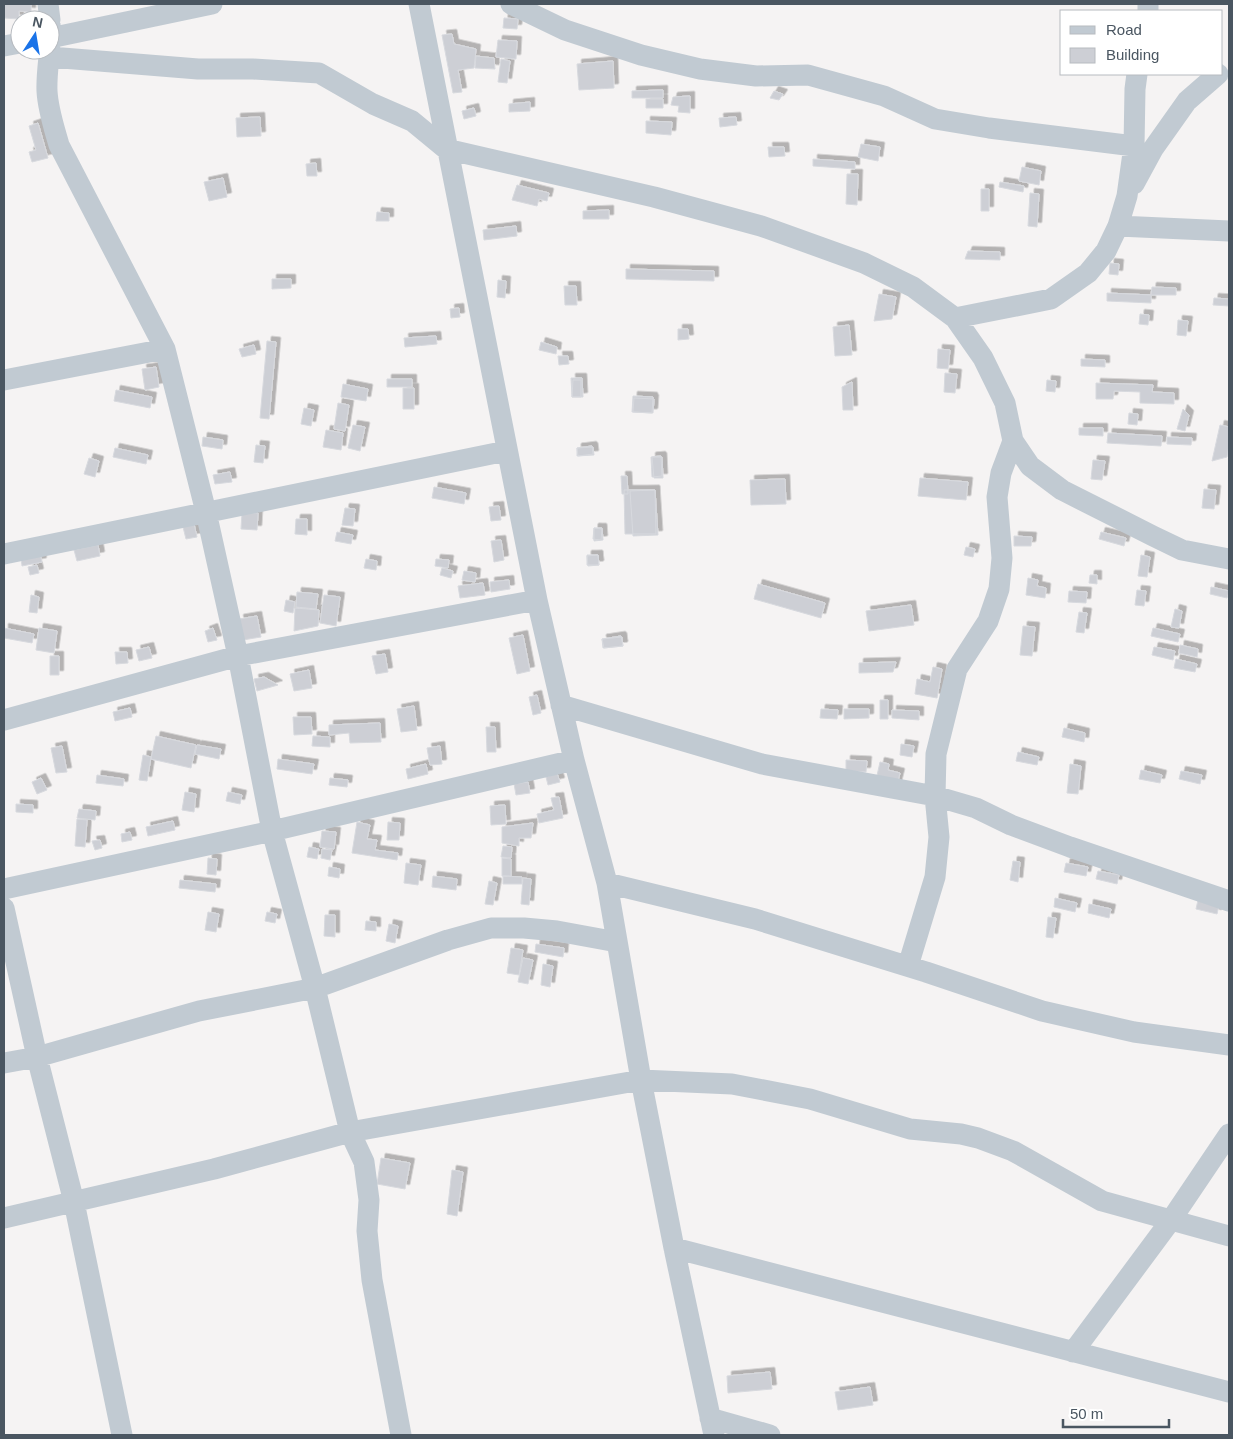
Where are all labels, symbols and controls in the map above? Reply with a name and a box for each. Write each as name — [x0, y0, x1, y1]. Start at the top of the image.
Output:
north arrow — [10, 10, 60, 60]
legend — [1060, 10, 1223, 75]
text: N — [31, 13, 44, 31]
text: Road — [1106, 21, 1142, 38]
text: Building — [1106, 46, 1159, 63]
scale bar — [1063, 1396, 1169, 1428]
text: 50 m — [1070, 1405, 1103, 1422]

